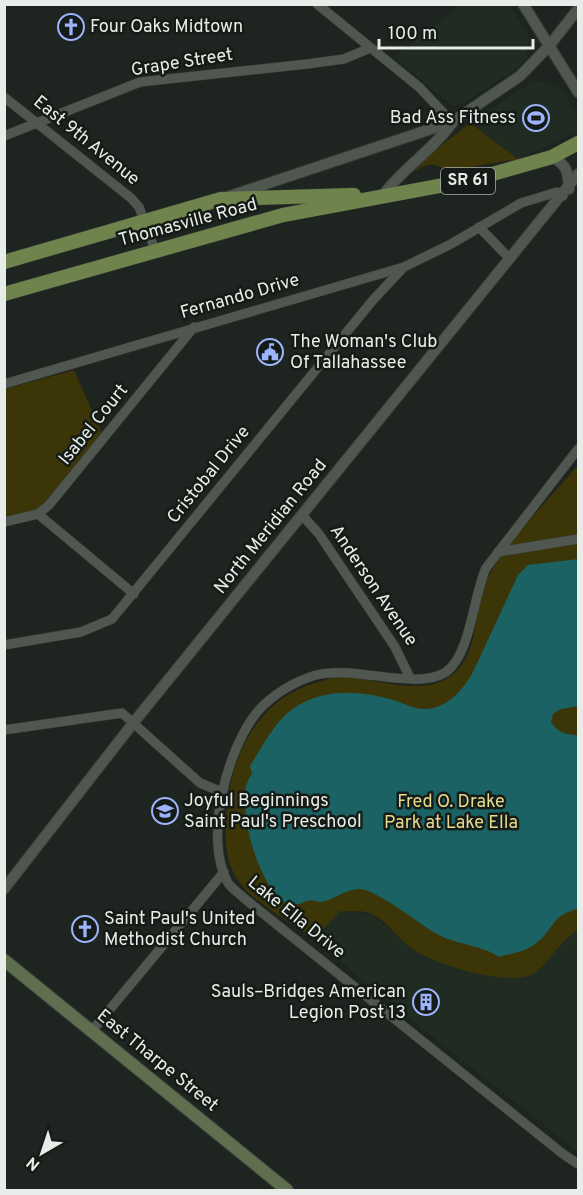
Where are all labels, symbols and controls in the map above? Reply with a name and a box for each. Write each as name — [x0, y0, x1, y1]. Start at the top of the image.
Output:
church icon: Four Oaks Midtown — [56, 12, 86, 42]
scale bar — [379, 12, 534, 50]
place label: Four Oaks Midtown — [90, 16, 243, 39]
text: 100 m — [388, 23, 437, 46]
street label: Grape Street — [130, 44, 234, 82]
street label: East 9th Avenue — [28, 91, 144, 191]
sports icon: Bad Ass Fitness — [521, 103, 551, 133]
place label: Bad Ass Fitness — [390, 107, 516, 130]
road number: SR 61 — [441, 168, 495, 194]
street label: Thomasville Road — [116, 193, 260, 253]
street label: Fernando Drive — [178, 269, 302, 325]
place label: The Woman's Club Of Tallahassee — [290, 331, 437, 375]
public building icon: The Woman's Club Of Tallahassee — [255, 337, 285, 367]
street label: Isabel Court — [54, 380, 134, 470]
street label: Cristobal Drive — [162, 421, 256, 529]
street label: North Meridian Road — [209, 455, 333, 599]
street label: Anderson Avenue — [324, 521, 422, 651]
place label: Joyful Beginnings Saint Paul's Preschool — [184, 790, 362, 834]
park label: Fred O. Drake Park at Lake Ella — [384, 791, 518, 835]
school or university icon: Joyful Beginnings Saint Paul's Preschool — [150, 796, 180, 826]
street label: Lake Ella Drive — [243, 872, 349, 964]
place label: Saint Paul's United Methodist Church — [104, 908, 255, 952]
church icon: Saint Paul's United Methodist Church — [70, 914, 100, 944]
place label: Sauls–Bridges American Legion Post 13 — [211, 981, 406, 1025]
building icon: Sauls–Bridges American Legion Post 13 — [411, 987, 441, 1017]
street label: East Tharpe Street — [91, 1005, 223, 1117]
north arrow — [12, 1123, 72, 1183]
text: N — [23, 1152, 45, 1174]

